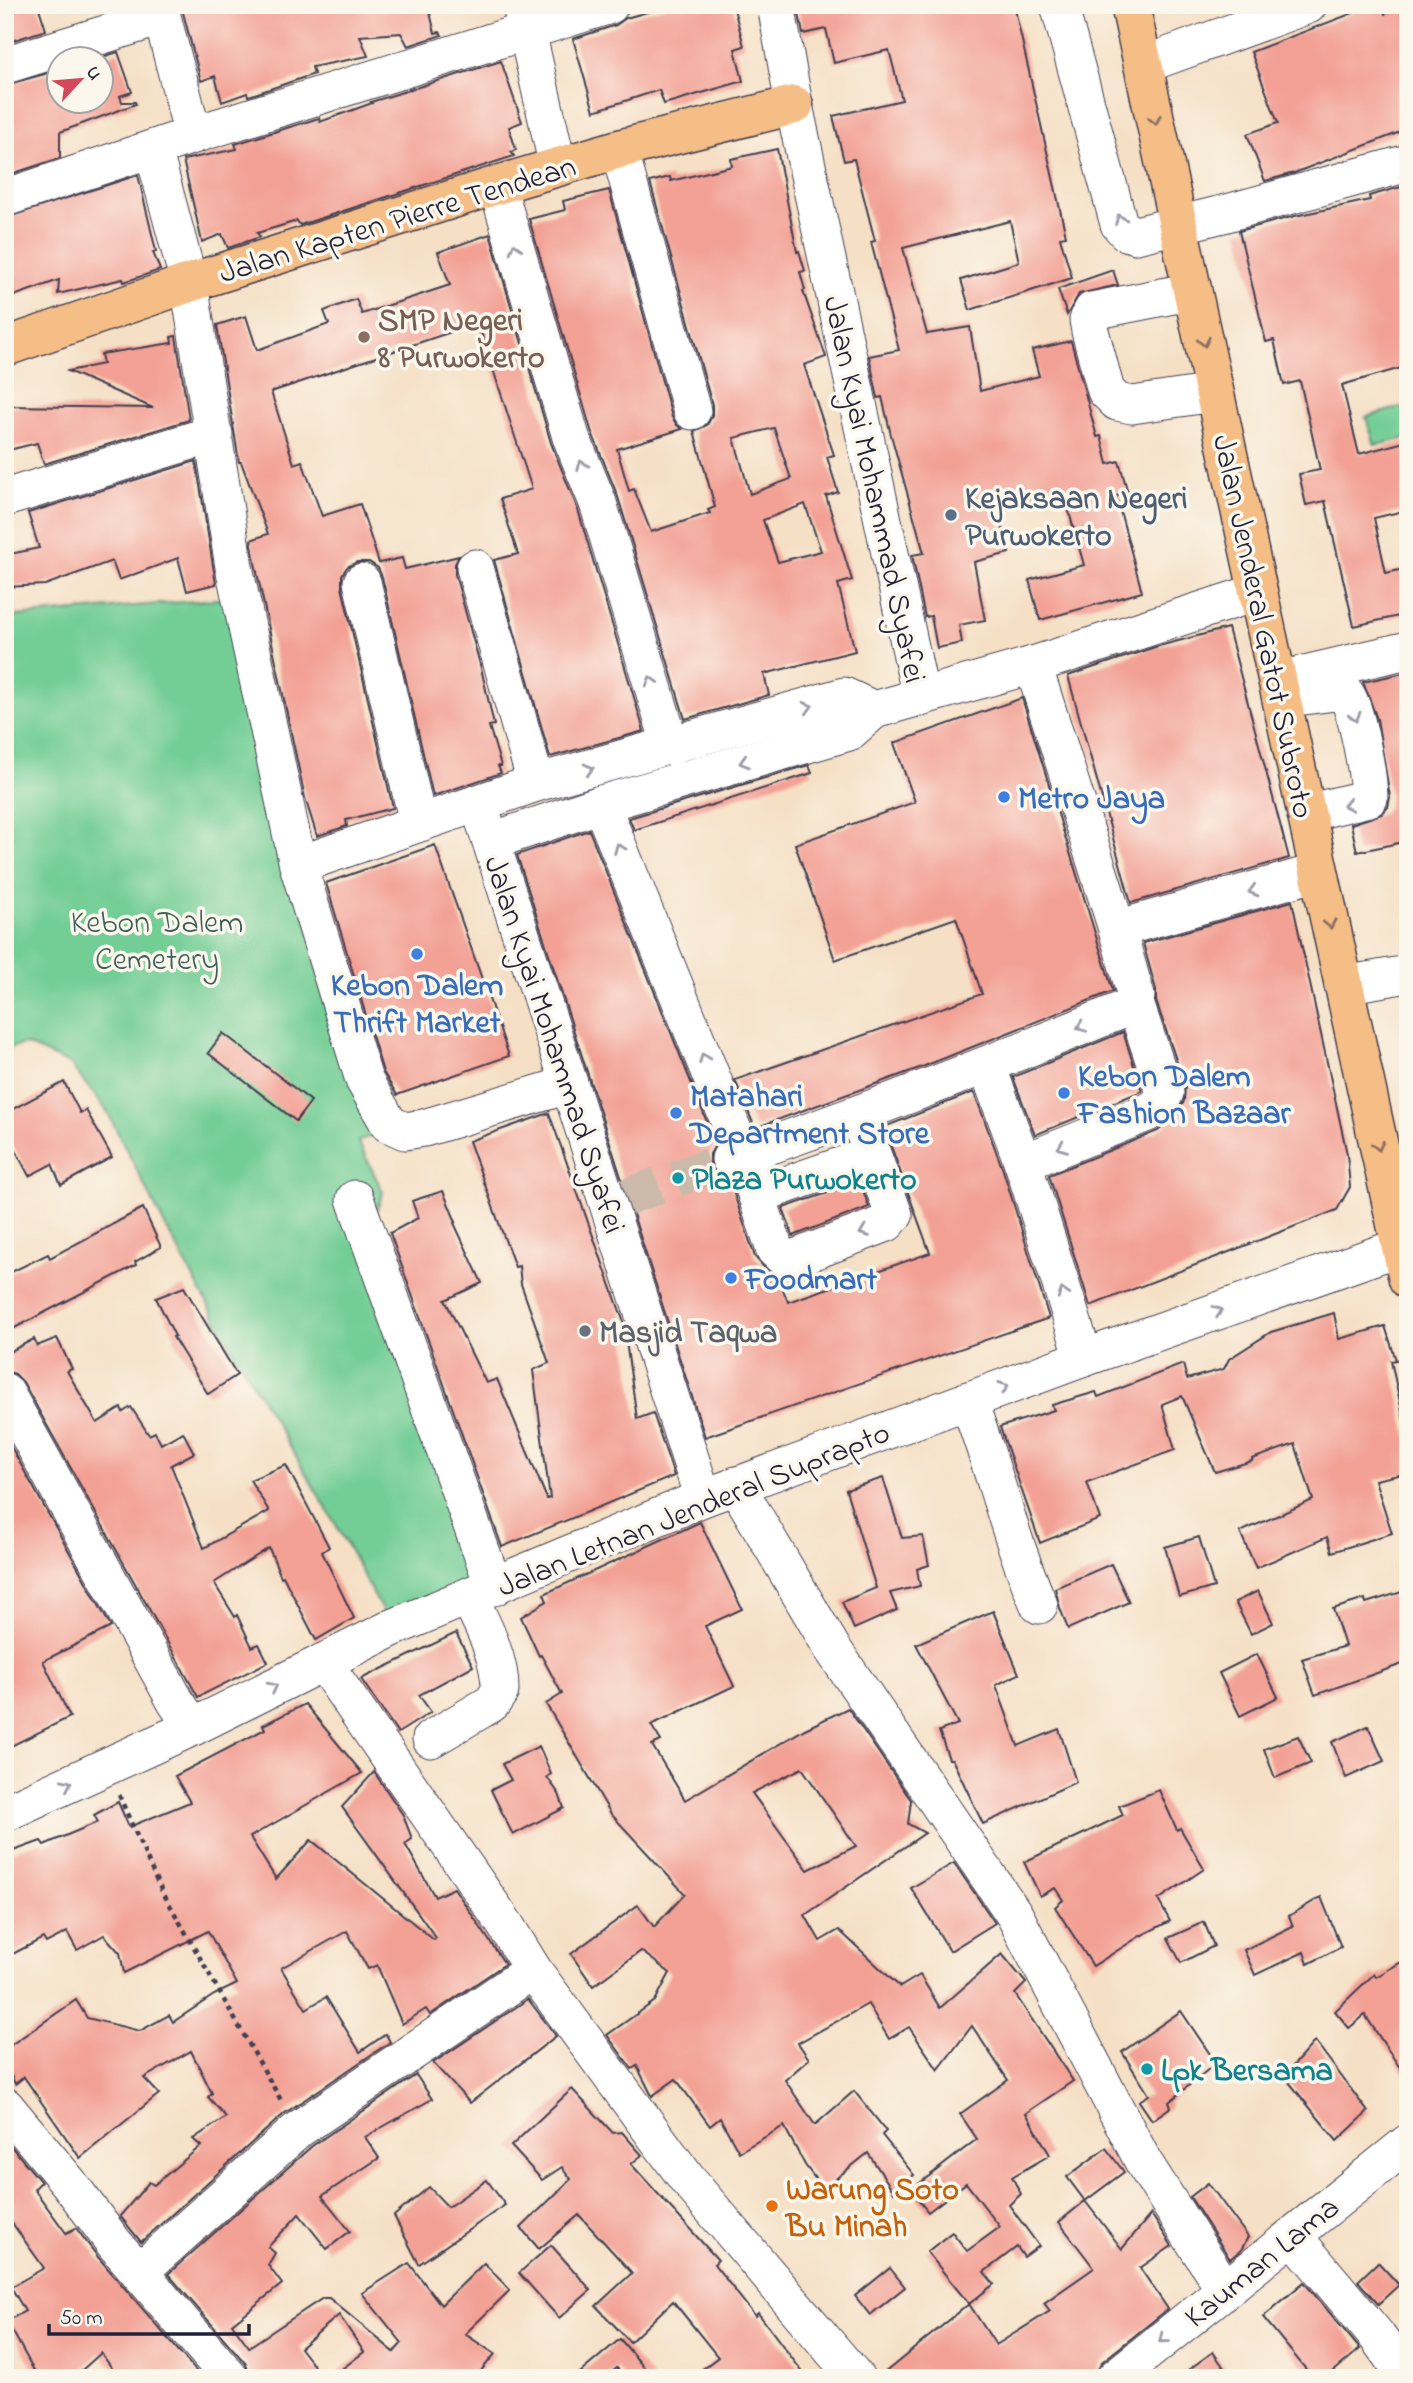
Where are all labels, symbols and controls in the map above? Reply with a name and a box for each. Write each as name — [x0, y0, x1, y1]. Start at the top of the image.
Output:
north arrow — [46, 46, 116, 116]
text: U — [78, 62, 108, 85]
one-way arrow — [1147, 114, 1161, 126]
street label: Jalan Kapten Pierre Tendean — [214, 145, 582, 298]
one-way arrow — [1114, 213, 1128, 226]
one-way arrow — [509, 242, 524, 254]
street label: Jalan Kyai Mohammad Syafei — [809, 292, 937, 688]
place label: SMP Negeri 8 Purwokerto — [378, 299, 545, 383]
marker: SMP Negeri 8 Purwokerto — [356, 329, 372, 345]
one-way arrow — [1195, 336, 1210, 348]
street label: Jalan Jenderal Gatot Subroto — [1198, 431, 1325, 823]
one-way arrow — [577, 459, 591, 471]
place label: Kejaksaan Negeri Purwokerto — [965, 477, 1188, 561]
marker: Kejaksaan Negeri Purwokerto — [943, 507, 959, 523]
one-way arrow — [645, 676, 660, 688]
one-way arrow — [802, 700, 814, 715]
one-way arrow — [1347, 711, 1361, 723]
one-way arrow — [739, 754, 751, 769]
one-way arrow — [583, 763, 595, 777]
place label: Metro Jaya — [1018, 777, 1165, 825]
marker: Metro Jaya — [996, 789, 1012, 805]
one-way arrow — [1342, 796, 1354, 811]
one-way arrow — [613, 842, 627, 854]
street label: Jalan Kyai Mohammad Syafei — [469, 850, 636, 1240]
one-way arrow — [1247, 882, 1259, 897]
park label: Kebon Dalem Cemetery — [71, 901, 243, 985]
one-way arrow — [1321, 918, 1336, 930]
marker: Kebon Dalem Thrift Market — [409, 946, 425, 962]
place label: Kebon Dalem Thrift Market — [331, 964, 503, 1048]
one-way arrow — [1075, 1018, 1087, 1032]
one-way arrow — [699, 1053, 713, 1065]
place label: Kebon Dalem Fashion Bazaar — [1076, 1055, 1291, 1139]
place label: Matahari Department Store — [688, 1075, 931, 1159]
marker: Kebon Dalem Fashion Bazaar — [1056, 1085, 1072, 1101]
marker: Matahari Department Store — [668, 1105, 684, 1121]
one-way arrow — [1056, 1139, 1069, 1153]
one-way arrow — [1370, 1140, 1384, 1152]
place label: Plaza Purwokerto — [692, 1158, 917, 1205]
marker: Plaza Purwokerto — [670, 1170, 686, 1186]
one-way arrow — [858, 1223, 870, 1237]
place label: Foodmart — [743, 1258, 877, 1305]
marker: Foodmart — [723, 1270, 739, 1286]
one-way arrow — [1057, 1287, 1072, 1299]
one-way arrow — [1212, 1305, 1224, 1319]
place label: Masjid Taqwa — [599, 1311, 777, 1358]
marker: Masjid Taqwa — [577, 1323, 593, 1339]
one-way arrow — [998, 1382, 1010, 1396]
street label: Jalan Letnan Jenderal Suprapto — [491, 1411, 898, 1612]
one-way arrow — [266, 1682, 278, 1696]
one-way arrow — [60, 1778, 72, 1792]
place label: Lpk Bersama — [1161, 2049, 1333, 2096]
marker: Lpk Bersama — [1139, 2061, 1155, 2077]
place label: Warung Soto Bu Minah — [784, 2168, 959, 2252]
street label: Kauman Lama — [1175, 2186, 1351, 2341]
marker: Warung Soto Bu Minah — [764, 2198, 780, 2214]
scale bar — [49, 2292, 248, 2336]
text: 50 m — [60, 2304, 103, 2334]
one-way arrow — [1159, 2331, 1172, 2343]

